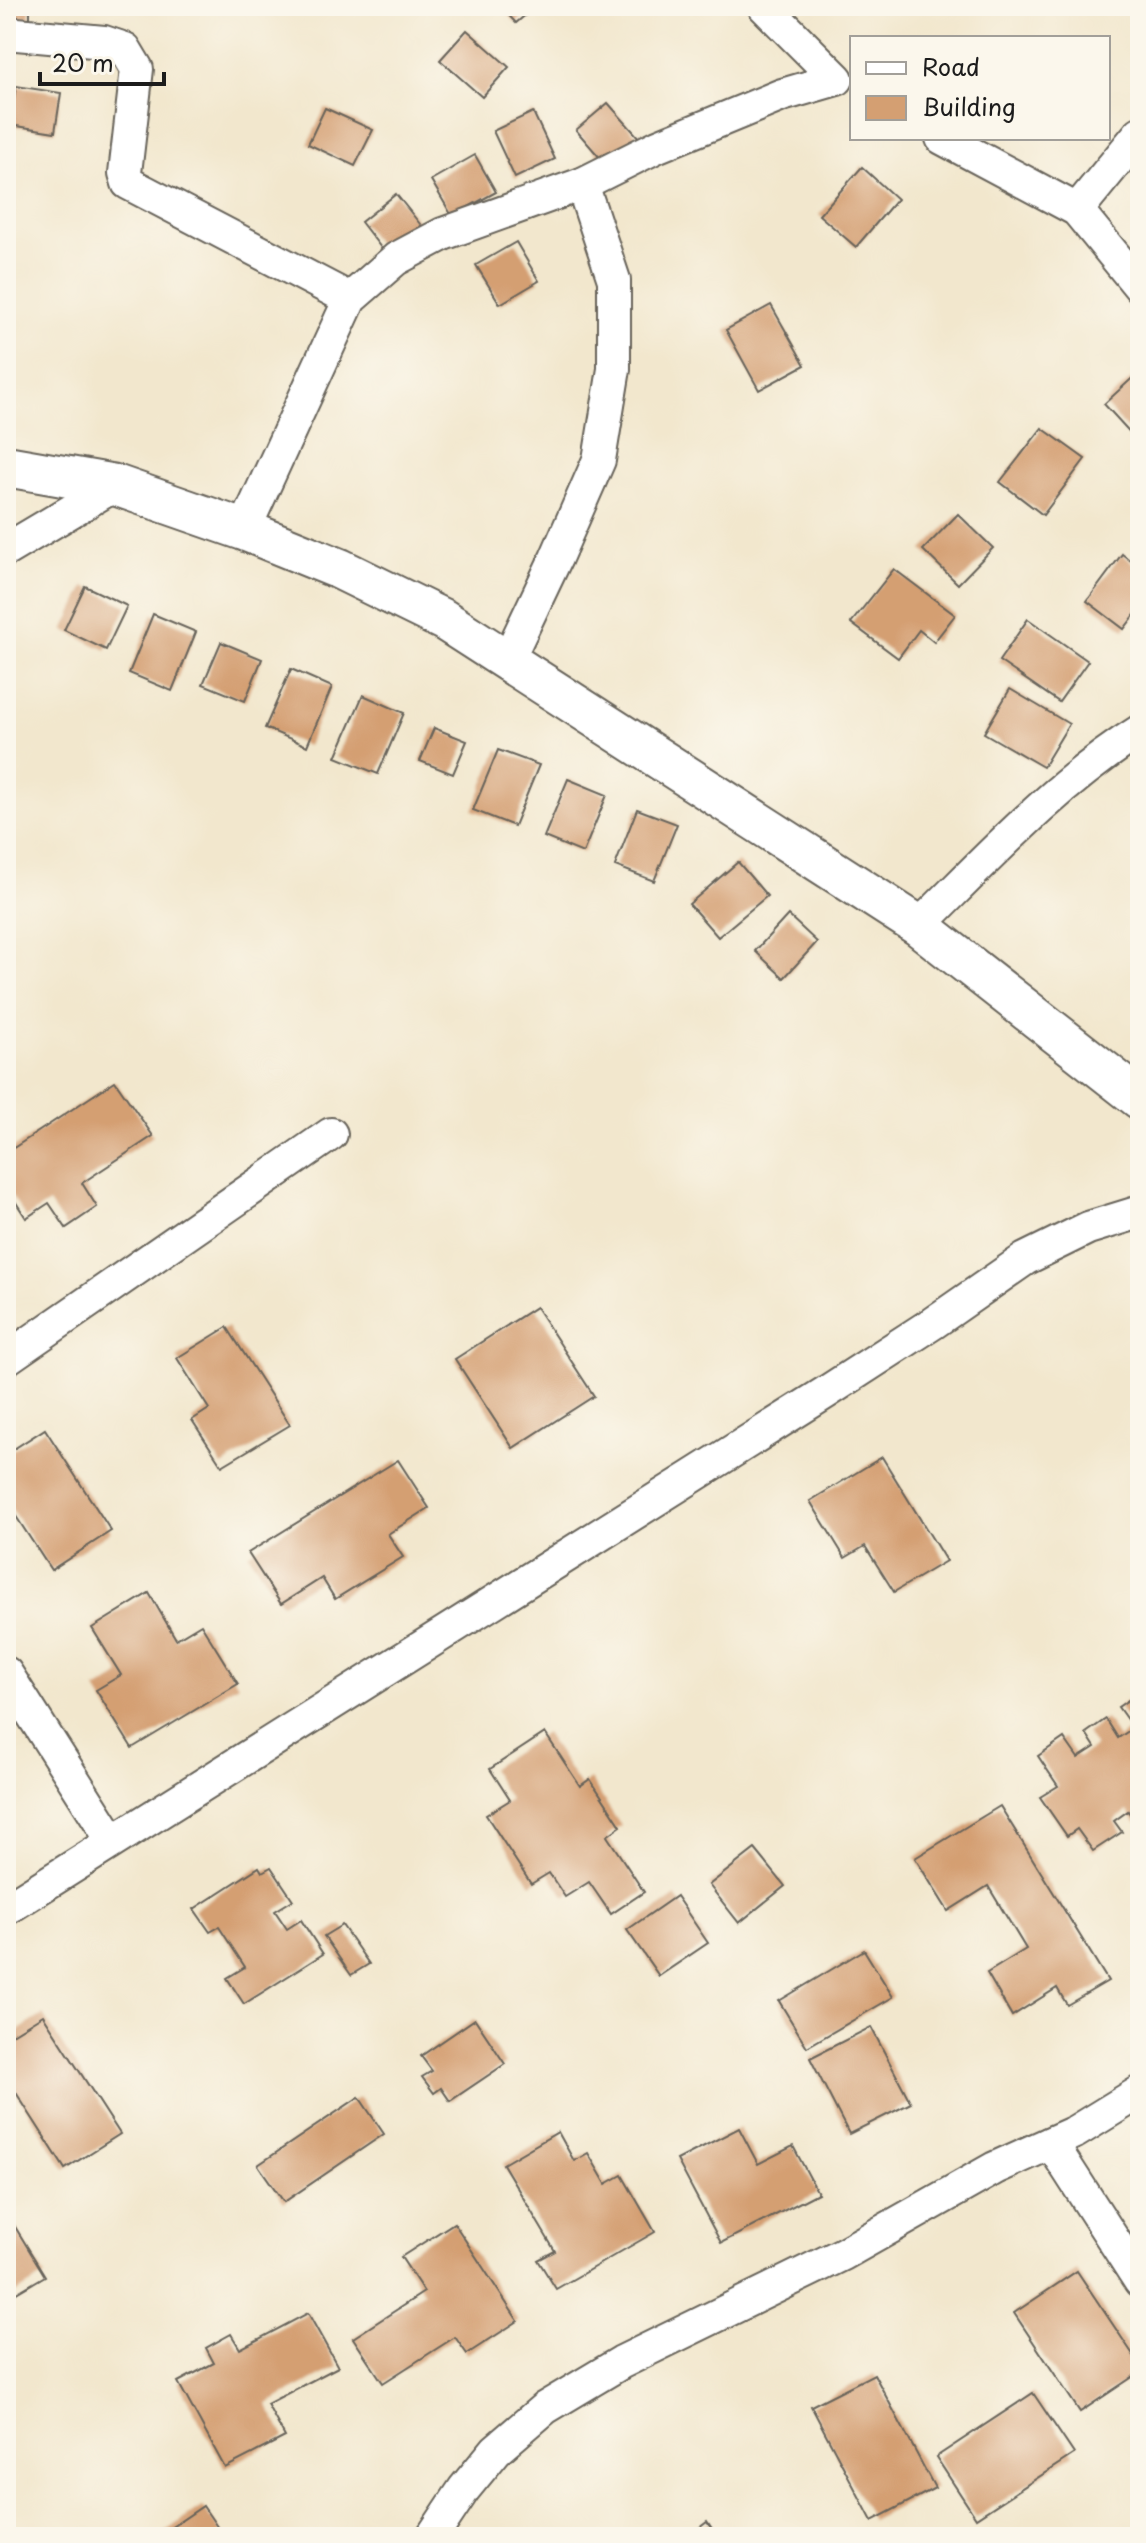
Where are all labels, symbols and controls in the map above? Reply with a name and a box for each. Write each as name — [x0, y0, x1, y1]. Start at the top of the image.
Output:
scale bar — [40, 36, 164, 86]
legend — [850, 36, 1110, 140]
text: 20 m — [52, 44, 114, 80]
text: Road — [922, 48, 980, 84]
text: Building — [922, 88, 1016, 124]

